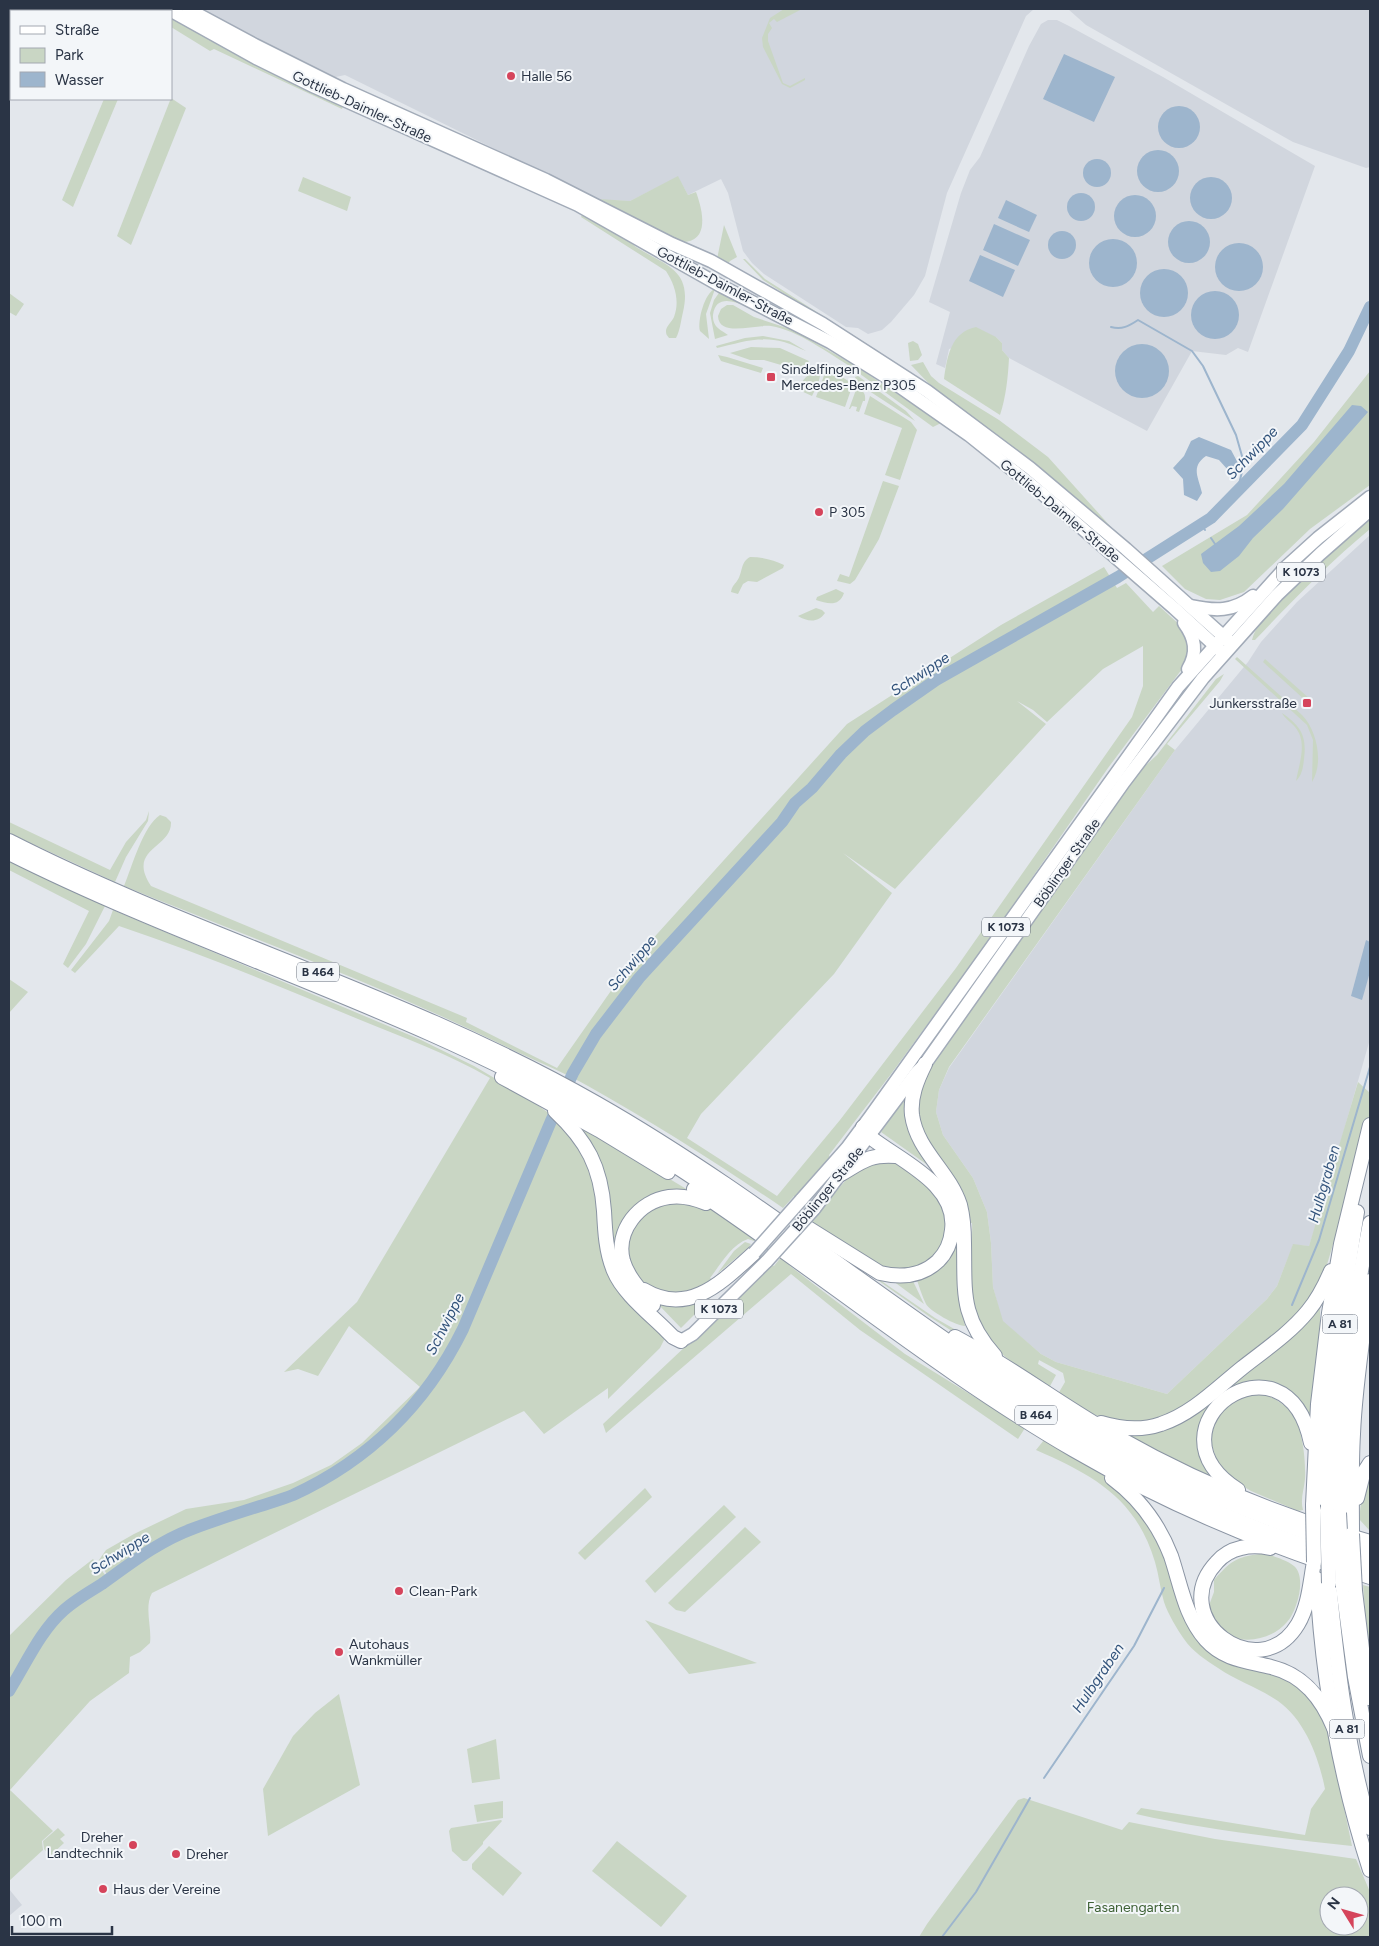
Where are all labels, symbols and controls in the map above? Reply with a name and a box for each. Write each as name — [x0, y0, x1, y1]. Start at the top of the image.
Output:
legend — [10, 10, 172, 100]
text: Straße — [55, 21, 99, 39]
text: Park — [55, 46, 84, 64]
street label: Gottlieb-Daimler-Straße — [290, 67, 435, 147]
place label: Halle 56 — [521, 68, 572, 85]
marker: Halle 56 — [505, 70, 517, 82]
text: Wasser — [55, 71, 104, 89]
street label: Gottlieb-Daimler-Straße — [654, 243, 796, 329]
place label: Sindelfingen Mercedes-Benz P305 — [781, 361, 916, 394]
marker: Sindelfingen Mercedes-Benz P305 — [765, 371, 777, 383]
water label: Schwippe — [1222, 423, 1282, 483]
street label: Gottlieb-Daimler-Straße — [996, 456, 1124, 567]
place label: P 305 — [829, 504, 865, 521]
marker: P 305 — [813, 506, 825, 518]
road number: K 1073 — [1277, 562, 1325, 582]
water label: Schwippe — [887, 648, 953, 700]
place label: Junkersstraße — [1209, 695, 1297, 712]
marker: Junkersstraße — [1301, 697, 1313, 709]
street label: Böblinger Straße — [1030, 815, 1104, 911]
road number: K 1073 — [982, 918, 1030, 936]
water label: Schwippe — [604, 932, 660, 994]
road number: B 464 — [297, 962, 339, 982]
street label: Böblinger Straße — [789, 1143, 868, 1235]
water label: Hulbgraben — [1304, 1143, 1344, 1225]
water label: Schwippe — [422, 1290, 468, 1358]
road number: K 1073 — [695, 1300, 743, 1318]
road number: A 81 — [1322, 1315, 1358, 1334]
road number: B 464 — [1015, 1406, 1057, 1424]
water label: Schwippe — [87, 1528, 153, 1578]
place label: Clean-Park — [409, 1583, 477, 1600]
marker: Clean-Park — [393, 1585, 405, 1597]
place label: Autohaus Wankmüller — [349, 1636, 422, 1669]
water label: Hulbgraben — [1068, 1640, 1128, 1716]
marker: Autohaus Wankmüller — [333, 1646, 345, 1658]
road number: A 81 — [1330, 1720, 1364, 1738]
place label: Dreher Landtechnik — [46, 1829, 123, 1862]
marker: Dreher Landtechnik — [127, 1839, 139, 1851]
place label: Dreher — [186, 1846, 228, 1863]
marker: Dreher — [170, 1848, 182, 1860]
place label: Haus der Vereine — [113, 1881, 221, 1898]
marker: Haus der Vereine — [97, 1883, 109, 1895]
north arrow — [1319, 1886, 1369, 1936]
text: N — [1324, 1894, 1344, 1913]
park label: Fasanengarten — [1087, 1899, 1179, 1916]
scale bar — [12, 1904, 112, 1936]
text: 100 m — [20, 1912, 62, 1930]

